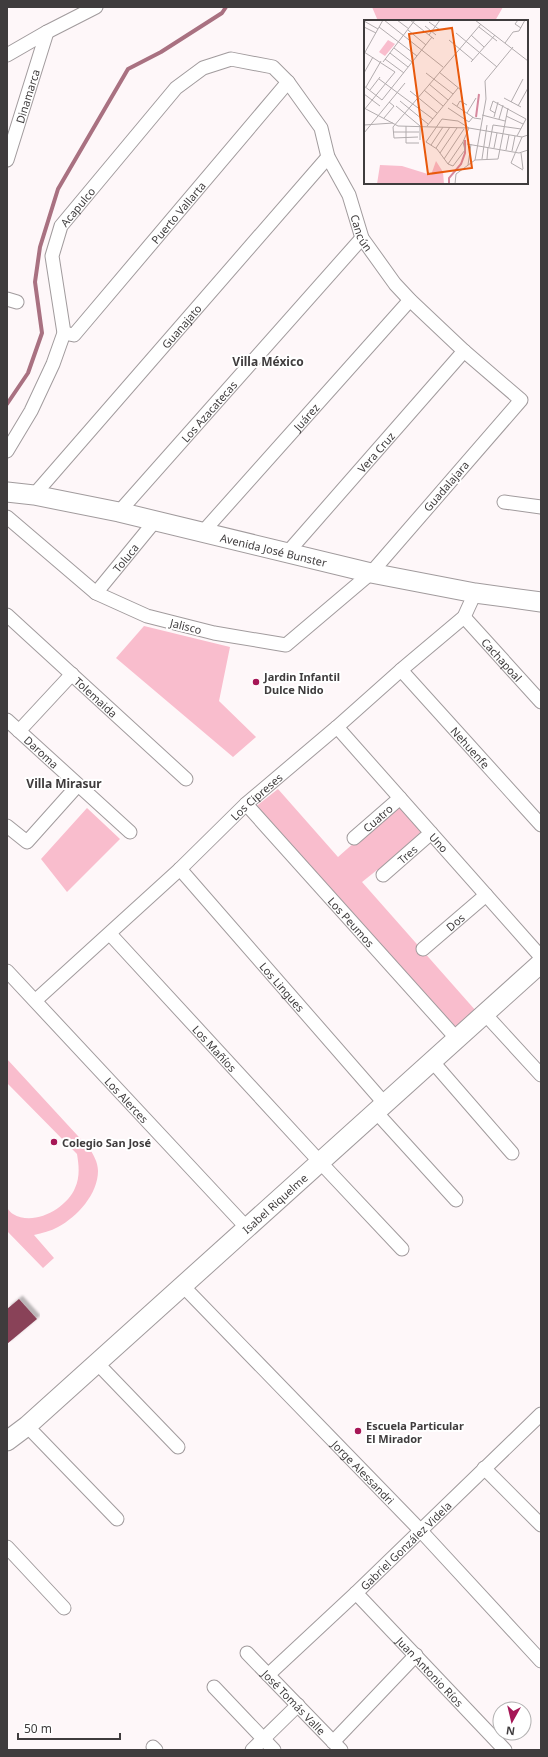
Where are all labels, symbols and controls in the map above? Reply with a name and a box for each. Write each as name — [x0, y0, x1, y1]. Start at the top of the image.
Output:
inset map — [364, 20, 528, 184]
street label: Dinamarca — [11, 67, 43, 125]
street label: Puerto Vallarta — [147, 178, 208, 246]
street label: Acapulco — [56, 183, 98, 229]
street label: Cancún — [348, 212, 376, 254]
street label: Guanajato — [158, 301, 204, 351]
district label: Villa México — [232, 353, 304, 370]
street label: Los Azacatecas — [177, 377, 240, 445]
street label: Juárez — [289, 400, 322, 434]
street label: Vera Cruz — [354, 428, 398, 475]
street label: Guadalajara — [420, 458, 472, 514]
street label: Avenida José Bunster — [219, 529, 329, 570]
street label: Toluca — [109, 540, 141, 575]
street label: Jalisco — [168, 615, 204, 637]
street label: Cachapoal — [479, 634, 526, 684]
place label: Jardin Infantil Dulce Nido — [263, 669, 340, 697]
street label: Tolemaida — [71, 673, 121, 720]
marker: Jardin Infantil Dulce Nido — [251, 677, 261, 687]
street label: Nehuenfe — [448, 723, 493, 771]
street label: Daroma — [21, 732, 62, 771]
street label: Los Cipreses — [227, 769, 285, 823]
district label: Villa Mirasur — [26, 775, 102, 792]
street label: Cuatro — [359, 800, 396, 835]
street label: Uno — [426, 829, 452, 855]
street label: Tres — [394, 841, 420, 867]
street label: Los Peumos — [325, 893, 378, 950]
street label: Dos — [442, 909, 467, 934]
street label: Los Lingues — [257, 959, 308, 1015]
street label: Los Mañíos — [190, 1021, 240, 1075]
street label: Los Alerces — [102, 1073, 152, 1126]
place label: Colegio San José — [62, 1135, 151, 1150]
marker: Colegio San José — [49, 1137, 59, 1147]
street label: Isabel Riquelme — [239, 1170, 310, 1236]
place label: Escuela Particular El Mirador — [366, 1418, 464, 1446]
marker: Escuela Particular El Mirador — [353, 1426, 363, 1436]
street label: Jorge Alessandri — [328, 1436, 398, 1507]
street label: Gabriel González Videla — [356, 1498, 454, 1593]
street label: Juan Antonio Ríos — [393, 1632, 467, 1709]
street label: José Tomás Valle — [259, 1665, 329, 1738]
north arrow — [492, 1701, 532, 1741]
scale bar — [18, 1715, 120, 1741]
text: 50 m — [24, 1720, 52, 1737]
text: N — [505, 1723, 516, 1739]

